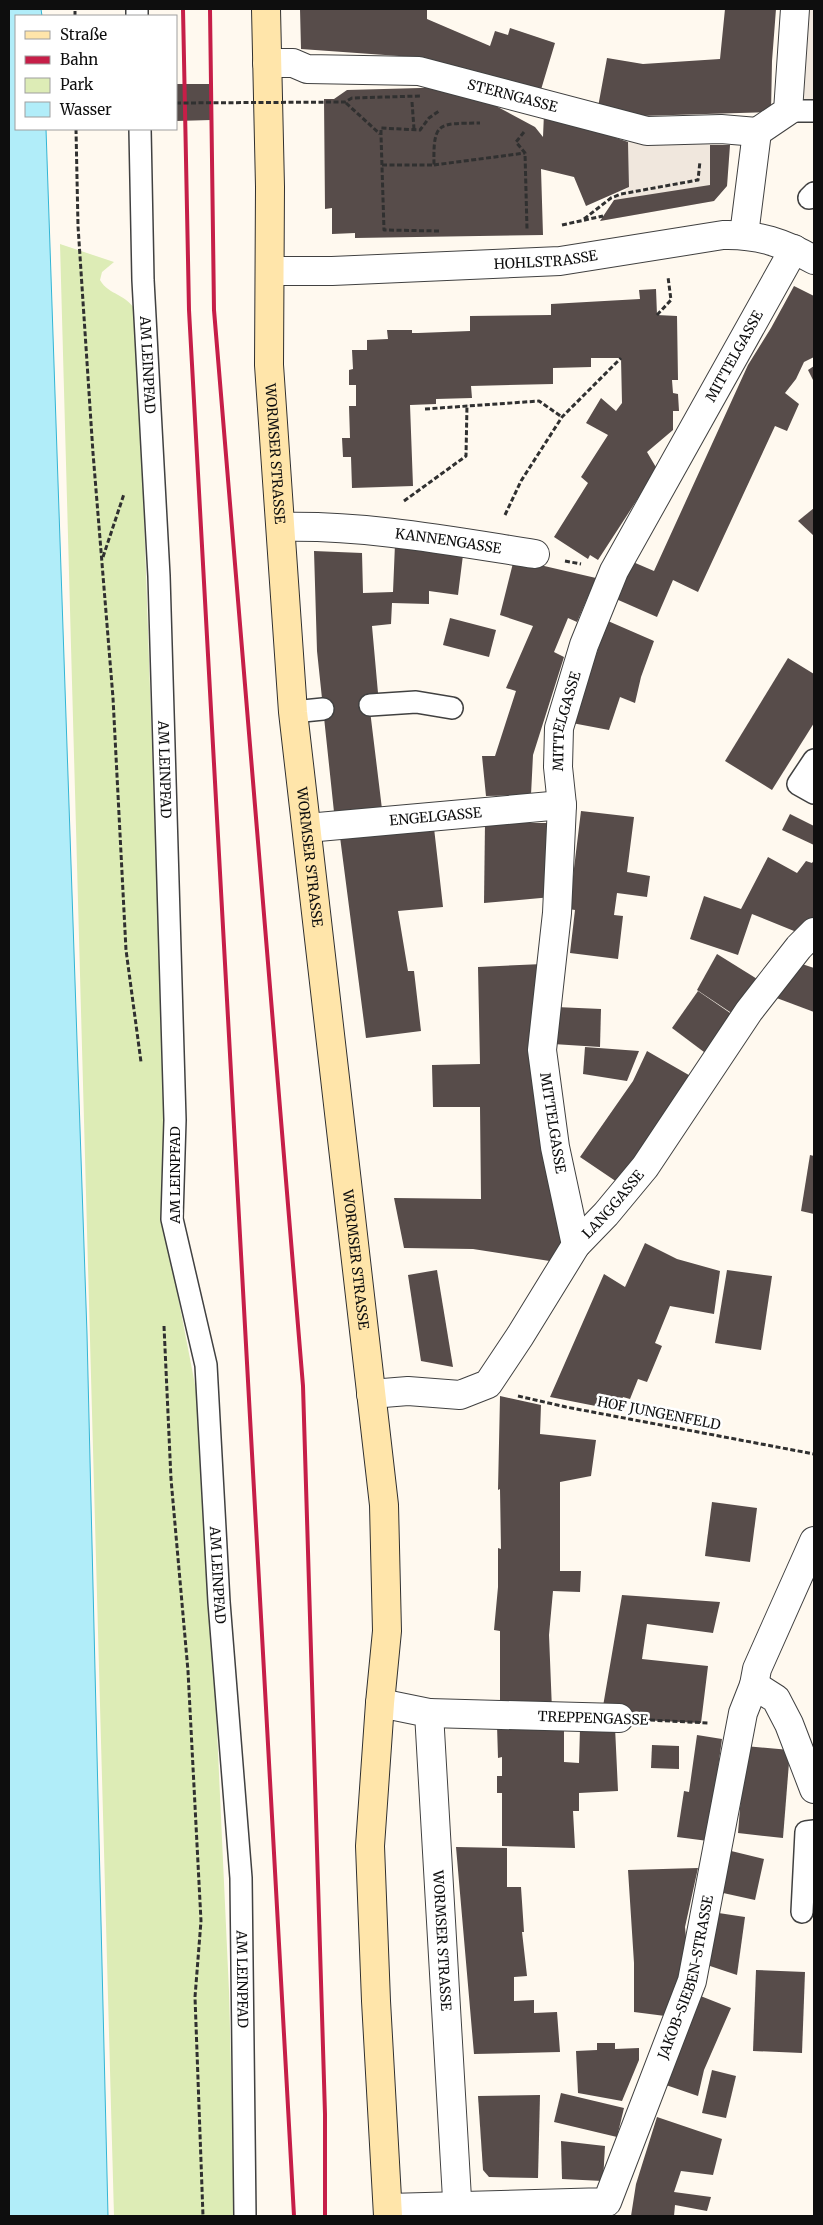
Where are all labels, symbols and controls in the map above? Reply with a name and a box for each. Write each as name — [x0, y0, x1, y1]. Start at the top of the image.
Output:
legend — [15, 15, 178, 130]
text: Straße — [60, 25, 107, 44]
text: Bahn — [60, 50, 98, 69]
text: Park — [60, 75, 94, 94]
street label: STERNGASSE — [466, 75, 560, 116]
text: Wasser — [59, 100, 112, 119]
street label: HOHLSTRASSE — [493, 246, 599, 273]
street label: MITTELGASSE — [701, 307, 767, 405]
street label: AM LEINPFAD — [136, 315, 159, 415]
street label: WORMSER STRASSE — [261, 382, 289, 525]
street label: KANNENGASSE — [394, 524, 503, 558]
street label: MITTELGASSE — [549, 669, 585, 771]
street label: AM LEINPFAD — [154, 719, 175, 819]
street label: WORMSER STRASSE — [293, 785, 327, 928]
street label: ENGELGASSE — [389, 803, 483, 830]
street label: MITTELGASSE — [536, 1071, 570, 1175]
street label: AM LEINPFAD — [166, 1126, 184, 1225]
street label: LANGGASSE — [578, 1166, 648, 1242]
street label: WORMSER STRASSE — [339, 1188, 373, 1331]
street label: HOF JUNGENFELD — [596, 1392, 723, 1434]
street label: AM LEINPFAD — [206, 1525, 230, 1625]
street label: TREPPENGASSE — [537, 1707, 649, 1729]
street label: WORMSER STRASSE — [429, 1869, 455, 2012]
street label: JAKOB-SIEBEN-STRASSE — [653, 1893, 717, 2063]
street label: AM LEINPFAD — [233, 1929, 252, 2029]

